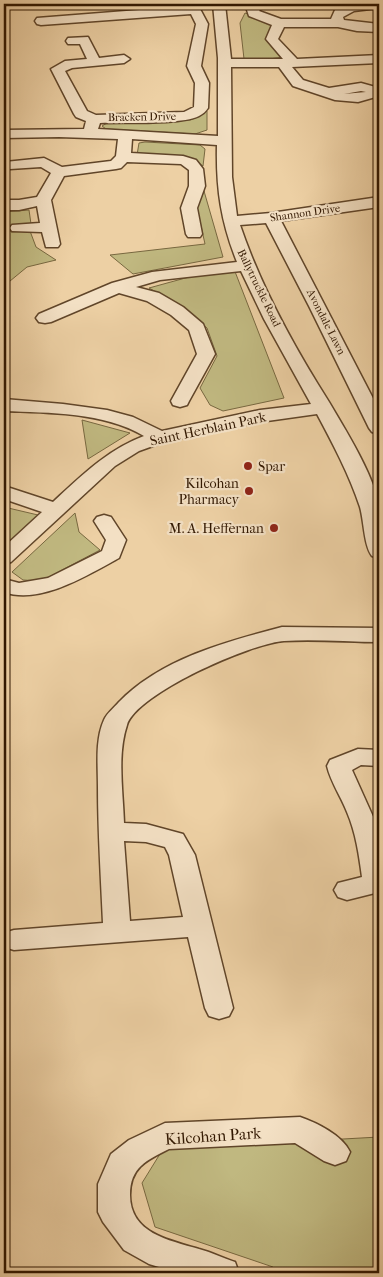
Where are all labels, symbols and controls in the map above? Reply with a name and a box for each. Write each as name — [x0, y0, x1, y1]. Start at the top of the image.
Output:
street label: Bracken Drive — [108, 110, 177, 124]
street label: Shannon Drive — [269, 202, 342, 224]
street label: Ballytruckle Road — [235, 247, 284, 330]
street label: Avondale Lawn — [303, 286, 348, 358]
street label: Saint Herblain Park — [148, 408, 268, 450]
place label: Spar — [258, 458, 285, 475]
marker: Spar — [242, 460, 254, 472]
place label: Kilcohan Pharmacy — [179, 475, 240, 508]
marker: Kilcohan Pharmacy — [243, 485, 255, 497]
place label: M. A. Heffernan — [169, 520, 264, 537]
marker: M. A. Heffernan — [268, 522, 280, 534]
street label: Kilcohan Park — [164, 1123, 263, 1149]

